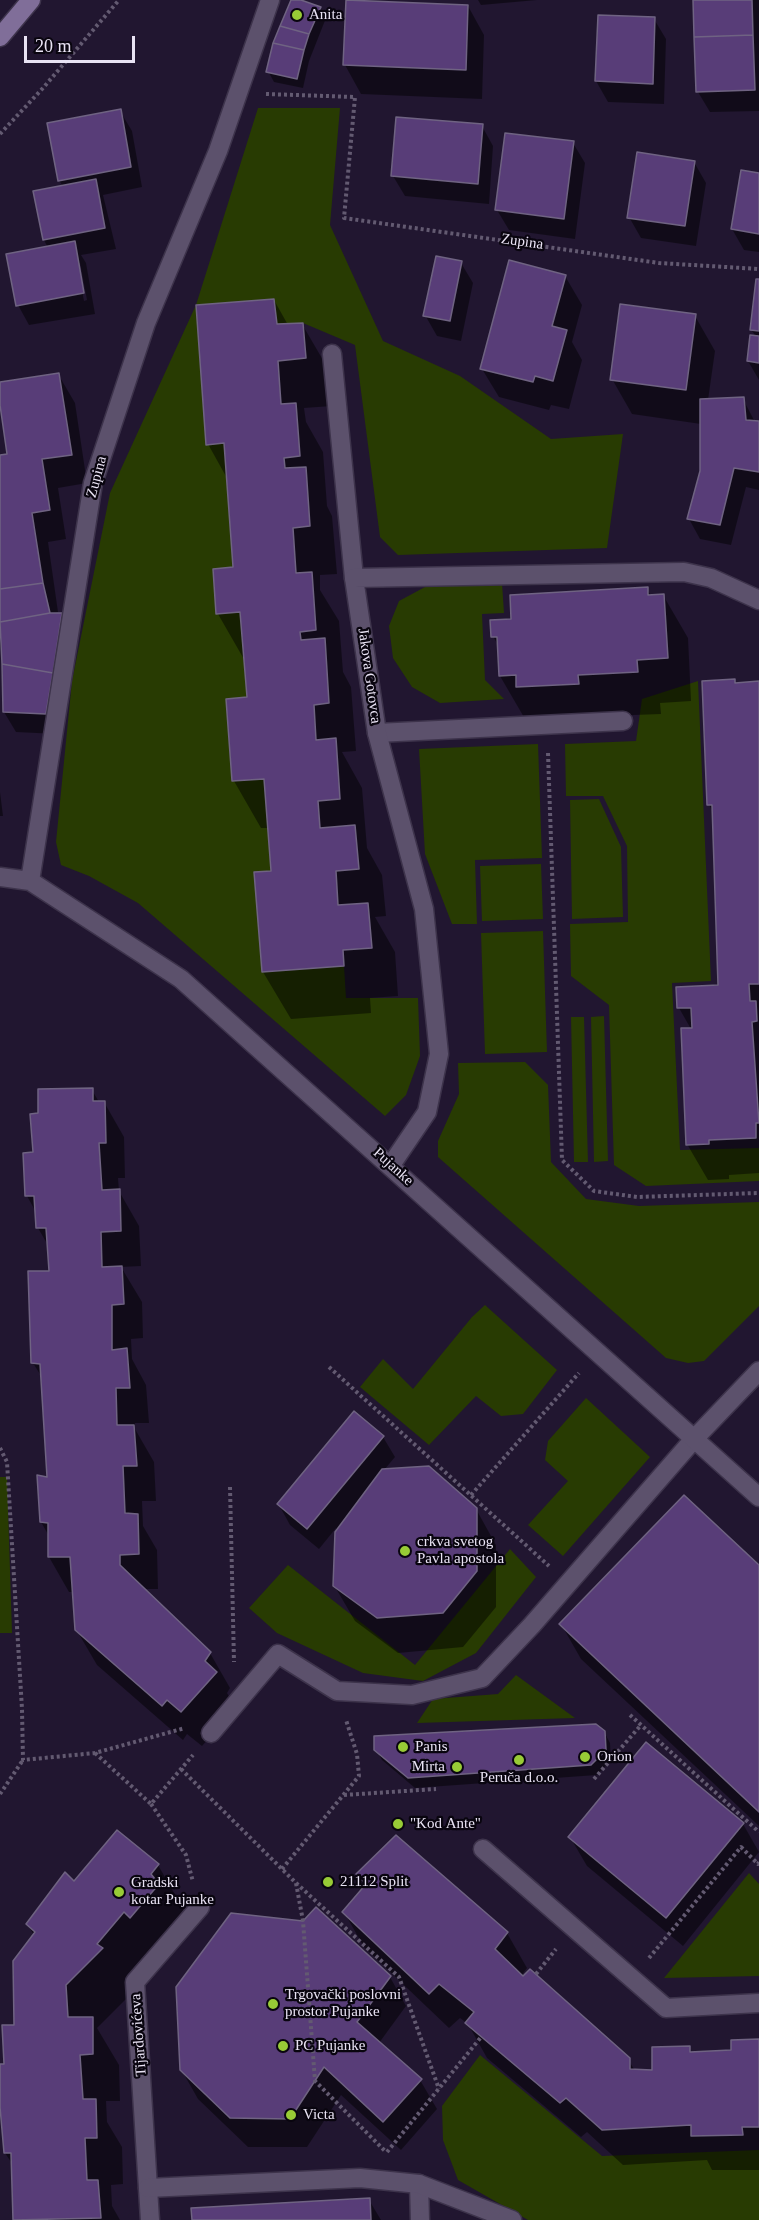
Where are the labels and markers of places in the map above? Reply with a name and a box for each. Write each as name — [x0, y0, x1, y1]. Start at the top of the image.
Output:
place label: Anita — [309, 6, 342, 24]
marker: Anita — [290, 8, 304, 22]
place label: crkva svetog Pavla apostola — [417, 1533, 504, 1568]
marker: crkva svetog Pavla apostola — [398, 1544, 412, 1558]
place label: Panis — [415, 1738, 448, 1756]
marker: Panis — [396, 1740, 410, 1754]
place label: Orion — [597, 1748, 632, 1766]
marker: Orion — [578, 1750, 592, 1764]
marker: Peruča d.o.o. — [512, 1753, 526, 1767]
place label: Mirta — [412, 1758, 445, 1776]
marker: Mirta — [450, 1760, 464, 1774]
place label: Peruča d.o.o. — [480, 1769, 558, 1787]
place label: "Kod Ante" — [410, 1815, 481, 1833]
marker: "Kod Ante" — [391, 1817, 405, 1831]
place label: 21112 Split — [340, 1873, 408, 1891]
place label: Gradski kotar Pujanke — [131, 1874, 214, 1909]
marker: 21112 Split — [321, 1875, 335, 1889]
marker: Gradski kotar Pujanke — [112, 1885, 126, 1899]
place label: Trgovački poslovni prostor Pujanke — [285, 1986, 401, 2021]
marker: Trgovački poslovni prostor Pujanke — [266, 1997, 280, 2011]
place label: PC Pujanke — [295, 2037, 365, 2055]
marker: PC Pujanke — [276, 2039, 290, 2053]
place label: Victa — [303, 2106, 335, 2124]
marker: Victa — [284, 2108, 298, 2122]

